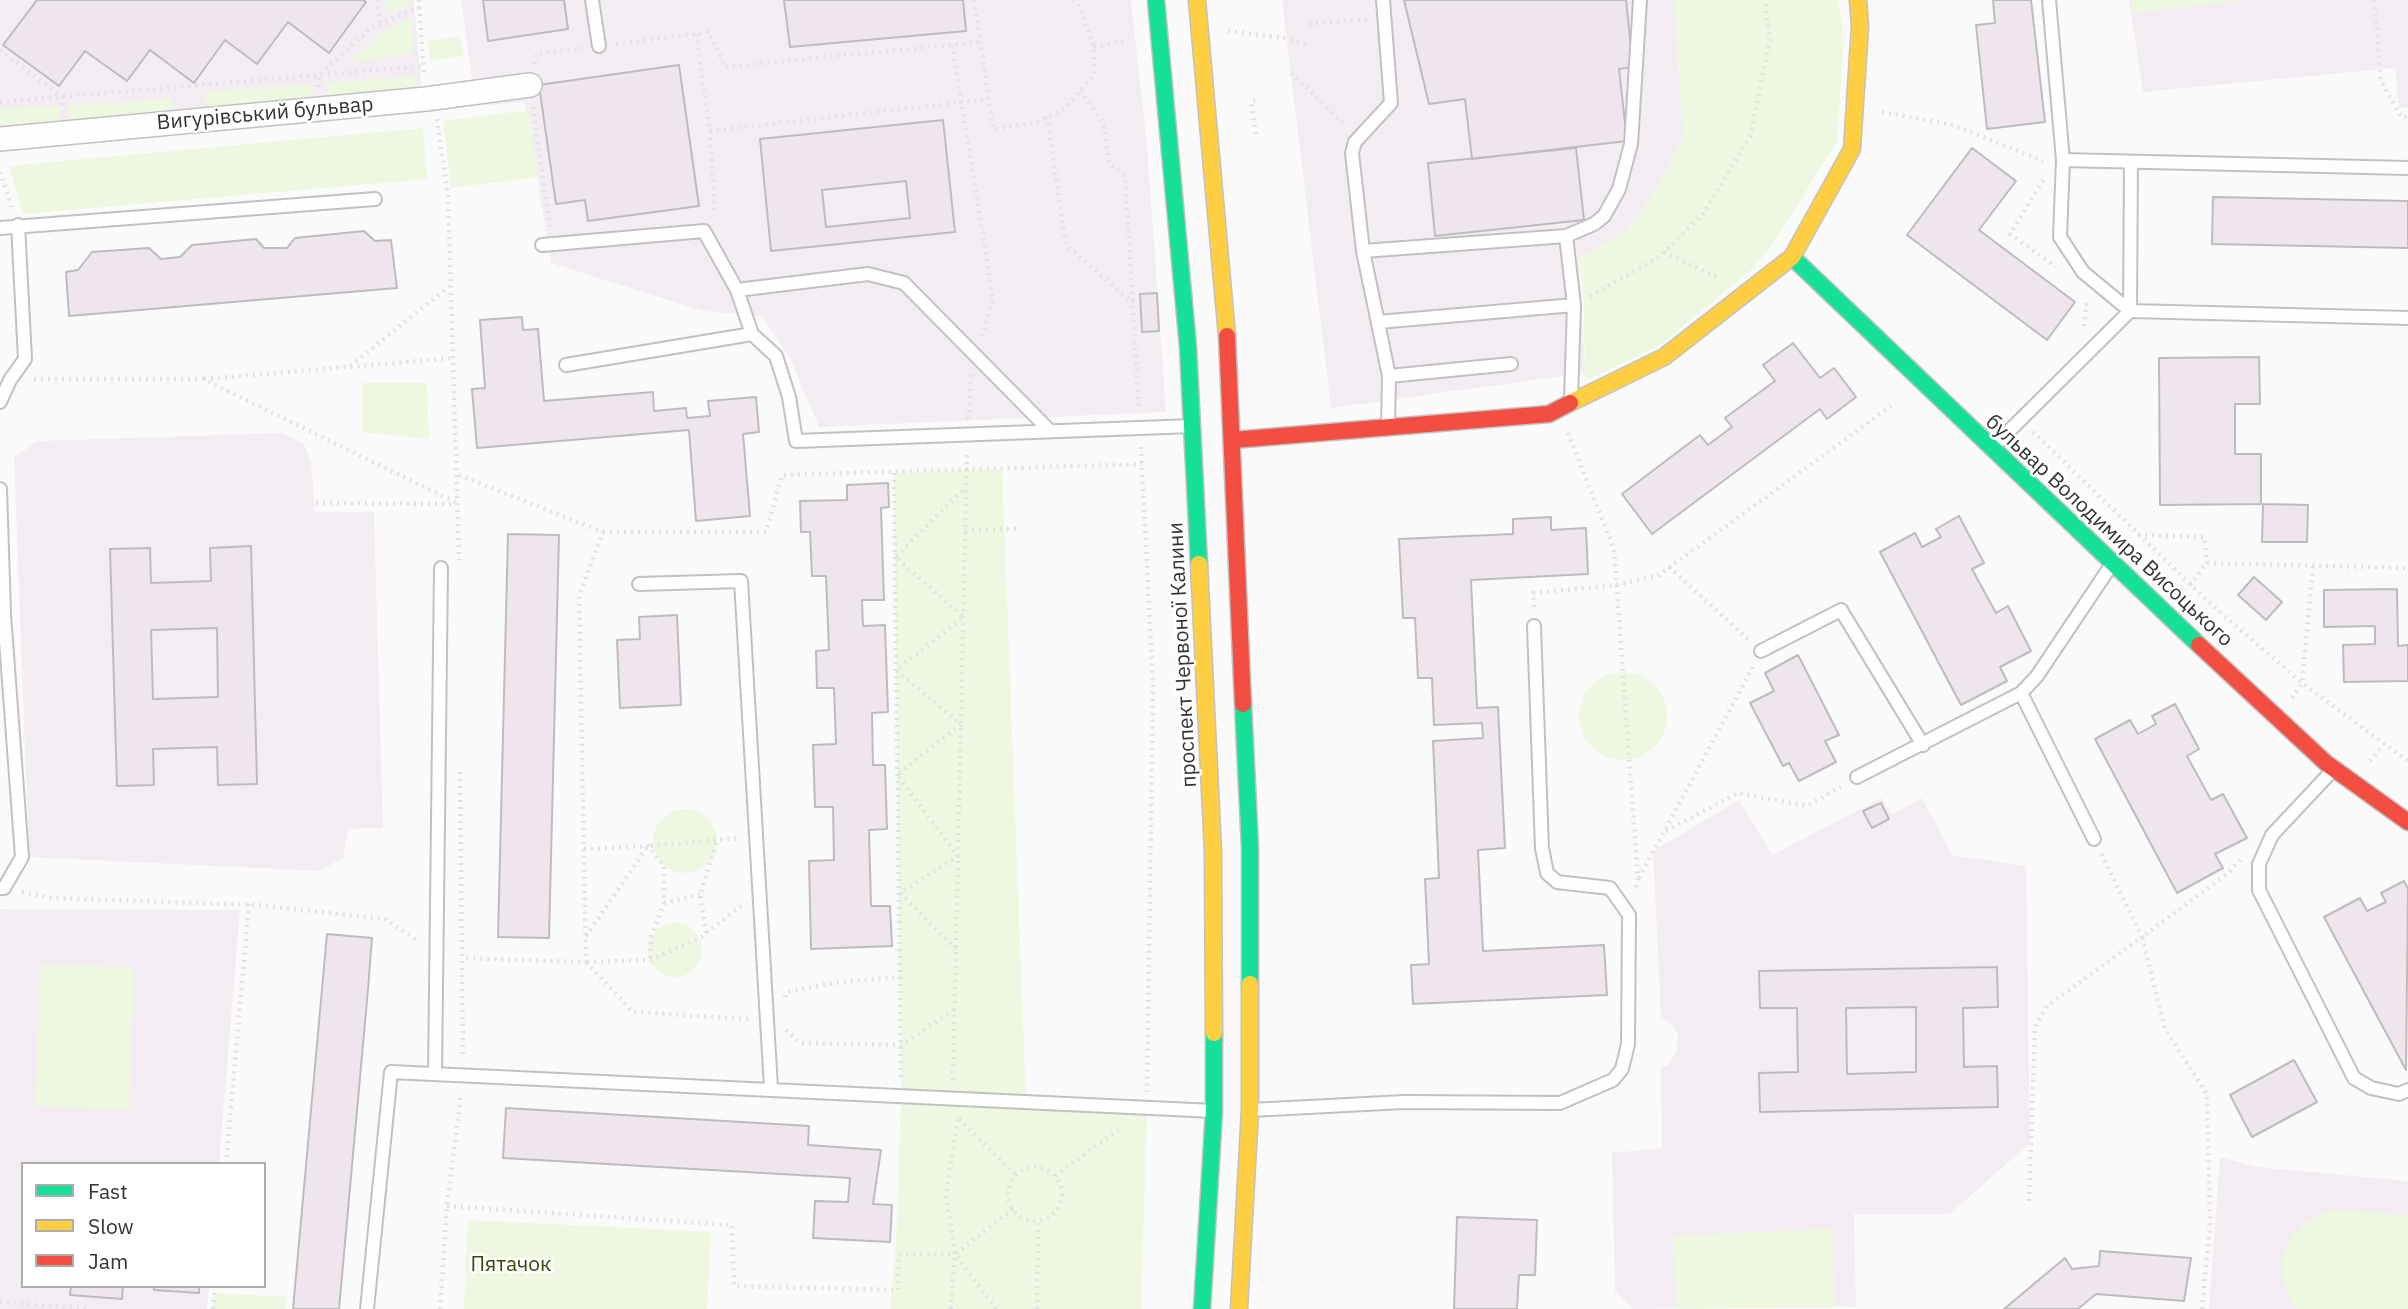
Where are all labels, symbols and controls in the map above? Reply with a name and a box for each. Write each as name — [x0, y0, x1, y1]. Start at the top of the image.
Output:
street label: Вигурівський бульвар — [156, 92, 374, 136]
street label: бульвар Володимира Висоцького — [1980, 410, 2238, 652]
street label: проспект Червоної Калини — [1163, 522, 1203, 788]
legend — [21, 1162, 266, 1288]
text: Fast — [88, 1177, 128, 1205]
text: Slow — [88, 1212, 134, 1240]
text: Jam — [88, 1247, 128, 1275]
park label: Пятачок — [470, 1252, 552, 1278]

